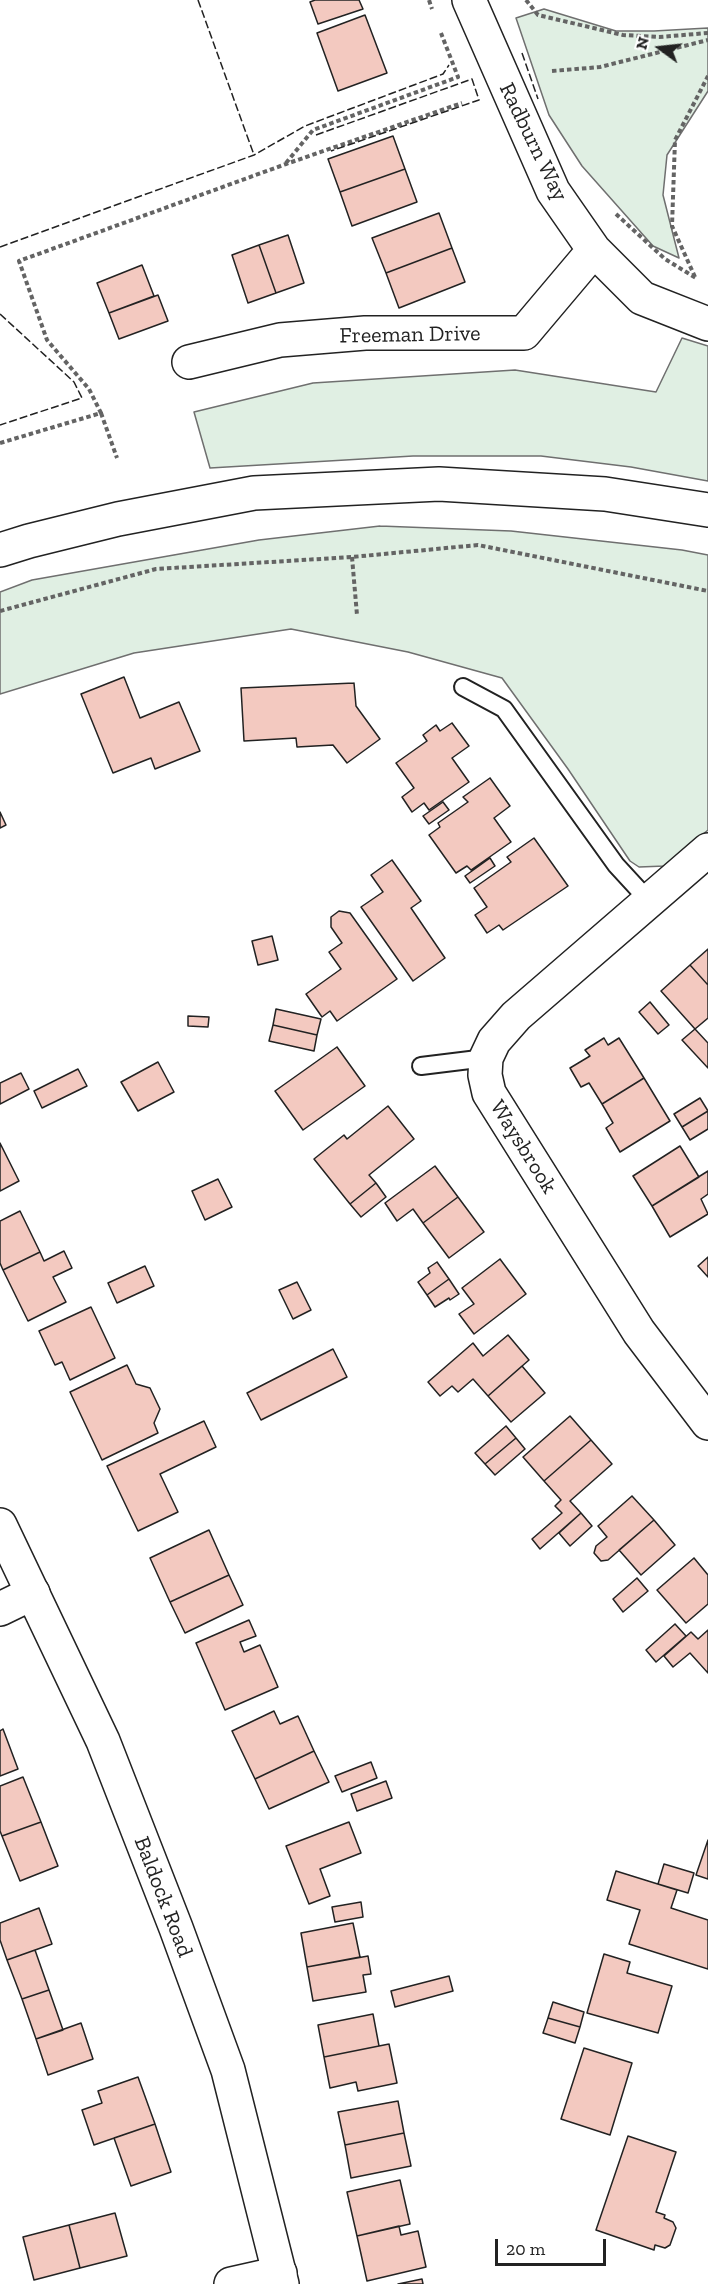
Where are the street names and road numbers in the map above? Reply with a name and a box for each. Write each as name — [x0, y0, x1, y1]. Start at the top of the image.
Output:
street label: Radburn Way — [493, 79, 573, 205]
street label: Freeman Drive — [339, 321, 481, 349]
street label: Waysbrook — [484, 1095, 562, 1199]
street label: Baldock Road — [128, 1833, 198, 1961]

